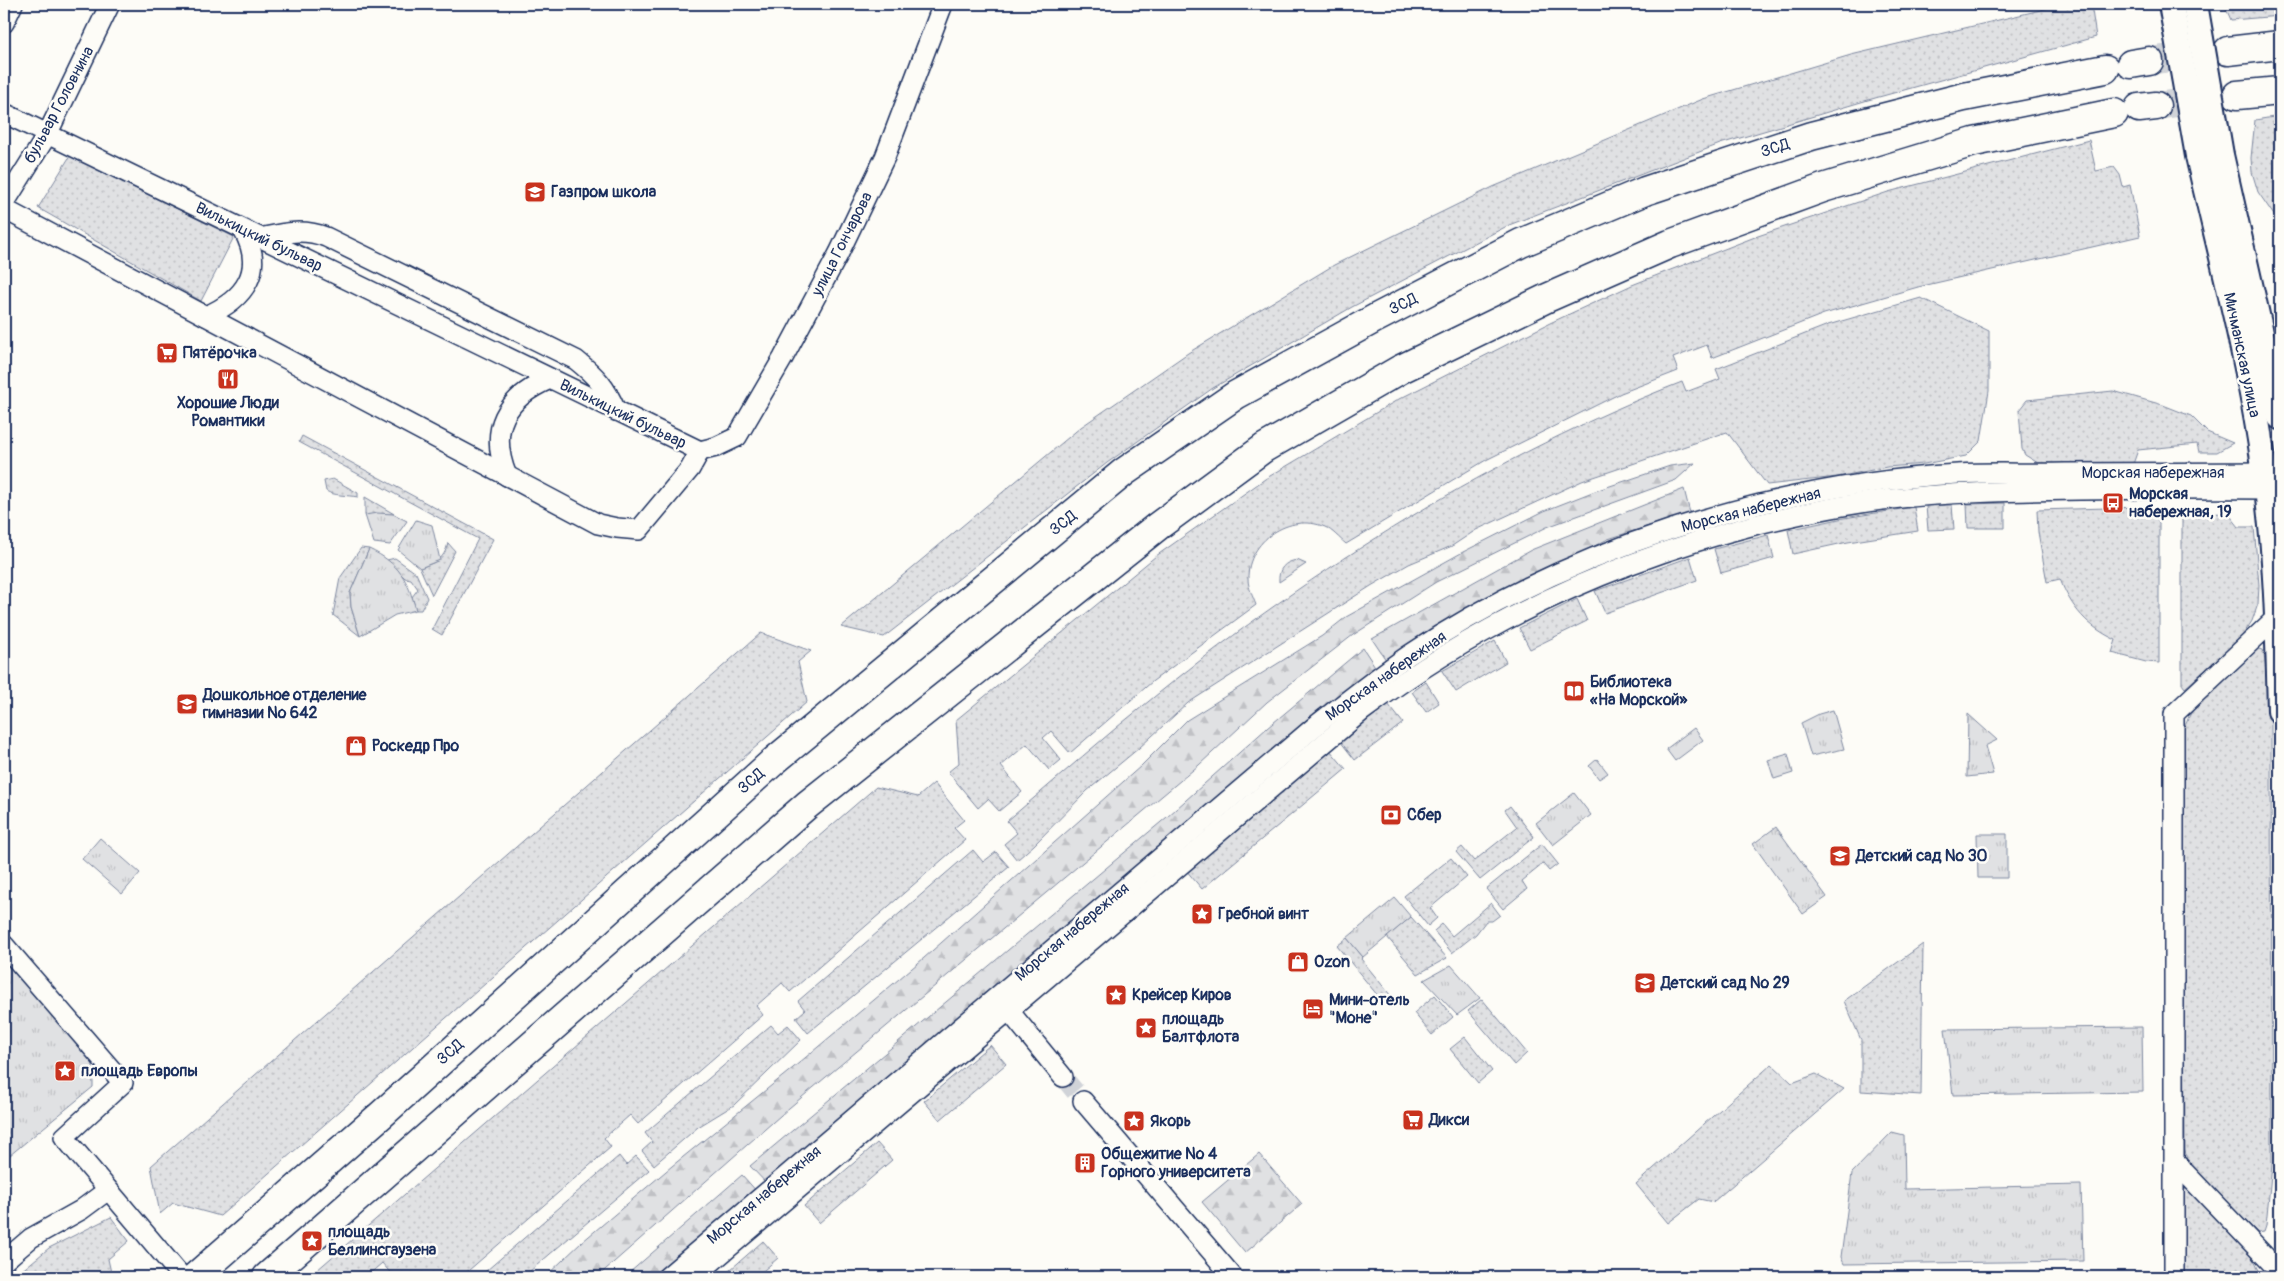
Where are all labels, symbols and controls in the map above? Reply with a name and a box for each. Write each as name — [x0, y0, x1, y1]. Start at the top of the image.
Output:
street label: бульвар Головнина — [20, 43, 98, 167]
street label: ЗСД — [1758, 134, 1792, 162]
school or university icon: Газпром школа — [523, 180, 547, 204]
place label: Газпром школа — [551, 182, 657, 202]
street label: улица Гончарова — [807, 188, 877, 300]
street label: Вилькицкий бульвар — [192, 198, 326, 276]
street label: ЗСД — [1386, 288, 1421, 320]
street label: Мичманская улица — [2219, 291, 2265, 419]
supermarket icon: Пятёрочка — [155, 341, 179, 365]
place label: Пятёрочка — [183, 343, 257, 363]
restaurant icon: Хорошие Люди Романтики — [216, 367, 240, 391]
street label: Вилькицкий бульвар — [556, 375, 690, 453]
place label: Хорошие Люди Романтики — [177, 393, 280, 431]
street label: Морская набережная — [2081, 463, 2225, 483]
street label: Морская набережная — [1679, 483, 1823, 537]
place label: Морская набережная, 19 — [2129, 484, 2232, 522]
bus stop icon: Морская набережная, 19 — [2101, 491, 2125, 515]
street label: ЗСД — [1045, 506, 1081, 540]
street label: Морская набережная — [1322, 627, 1450, 725]
place label: Библиотека «На Морской» — [1590, 672, 1688, 710]
library icon: Библиотека «На Морской» — [1562, 679, 1586, 703]
place label: Дошкольное отделение гимназии № 642 — [202, 685, 368, 723]
school or university icon: Дошкольное отделение гимназии № 642 — [175, 692, 199, 716]
shop icon: Роскедр Про — [344, 734, 368, 758]
place label: Роскедр Про — [372, 736, 460, 756]
street label: ЗСД — [734, 764, 769, 798]
bank icon: Сбер — [1379, 803, 1403, 827]
place label: Сбер — [1407, 805, 1442, 825]
school or university icon: Детский сад № 30 — [1828, 844, 1852, 868]
place label: Детский сад № 30 — [1855, 846, 1988, 866]
street label: Морская набережная — [1011, 878, 1133, 986]
place icon: Гребной винт — [1190, 902, 1214, 926]
place label: Гребной винт — [1218, 904, 1310, 924]
shop icon: Ozon — [1286, 950, 1310, 974]
place label: Ozon — [1314, 952, 1350, 972]
school or university icon: Детский сад № 29 — [1633, 971, 1657, 995]
place label: Детский сад № 29 — [1660, 973, 1790, 993]
place icon: Крейсер Киров — [1104, 983, 1128, 1007]
place label: Крейсер Киров — [1132, 985, 1232, 1005]
place label: Мини-отель "Моне" — [1329, 990, 1410, 1028]
hotel icon: Мини-отель "Моне" — [1301, 997, 1325, 1021]
place label: площадь Балтфлота — [1162, 1009, 1240, 1047]
place icon: площадь Балтфлота — [1134, 1016, 1158, 1040]
street label: ЗСД — [433, 1035, 468, 1069]
place icon: площадь Европы — [53, 1059, 77, 1083]
place label: площадь Европы — [81, 1061, 198, 1081]
supermarket icon: Дикси — [1401, 1108, 1425, 1132]
place icon: Якорь — [1122, 1109, 1146, 1133]
place label: Дикси — [1428, 1110, 1470, 1130]
place label: Якорь — [1150, 1111, 1191, 1131]
street label: Морская набережная — [703, 1141, 825, 1249]
place label: Общежитие № 4 Горного университета — [1101, 1144, 1251, 1182]
building icon: Общежитие № 4 Горного университета — [1073, 1151, 1097, 1175]
place label: площадь Беллинсгаузена — [328, 1222, 437, 1260]
place icon: площадь Беллинсгаузена — [300, 1229, 324, 1253]

